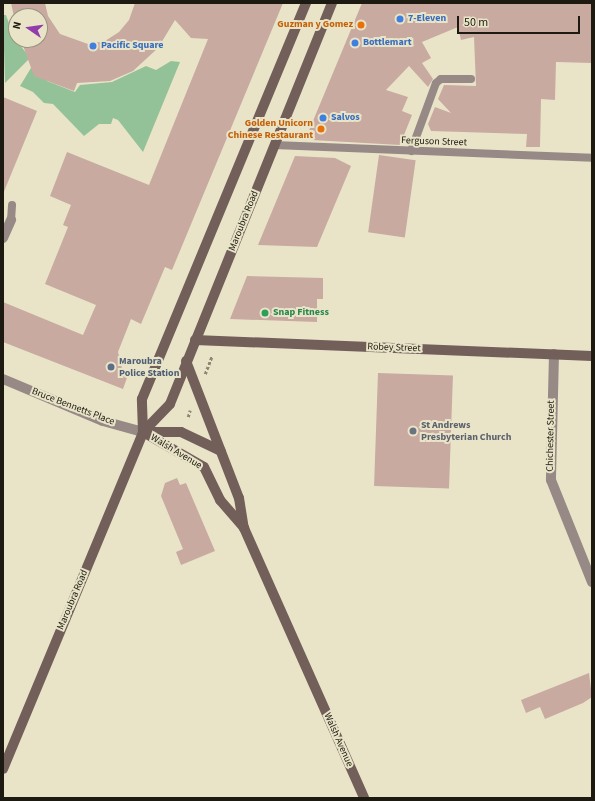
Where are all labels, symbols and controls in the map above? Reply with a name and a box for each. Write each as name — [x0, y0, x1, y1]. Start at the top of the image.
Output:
north arrow — [8, 8, 48, 48]
scale bar — [459, 8, 582, 34]
place label: 7-Eleven — [408, 13, 446, 25]
marker: 7-Eleven — [395, 14, 405, 24]
text: 50 m — [464, 14, 488, 31]
place label: Guzman y Gomez — [277, 19, 353, 31]
text: N — [9, 20, 25, 31]
marker: Guzman y Gomez — [356, 20, 366, 30]
place label: Bottlemart — [363, 37, 411, 49]
marker: Bottlemart — [350, 38, 360, 48]
place label: Pacific Square — [101, 40, 163, 52]
marker: Pacific Square — [88, 41, 98, 51]
place label: Salvos — [331, 112, 360, 124]
marker: Salvos — [318, 113, 328, 123]
place label: Golden Unicorn Chinese Restaurant — [228, 117, 313, 140]
marker: Golden Unicorn Chinese Restaurant — [316, 124, 326, 134]
street label: Ferguson Street — [401, 135, 467, 149]
street label: Maroubra Road — [226, 189, 262, 253]
place label: Snap Fitness — [273, 307, 329, 319]
marker: Snap Fitness — [260, 308, 270, 318]
street label: Robey Street — [367, 341, 421, 355]
place label: Maroubra Police Station — [119, 355, 179, 378]
marker: Maroubra Police Station — [106, 362, 116, 372]
street label: Bruce Bennetts Place — [30, 386, 116, 428]
street label: Chichester Street — [544, 400, 558, 472]
place label: St Andrews Presbyterian Church — [421, 419, 511, 442]
marker: St Andrews Presbyterian Church — [408, 426, 418, 436]
street label: Walsh Avenue — [148, 432, 204, 472]
street label: Maroubra Road — [55, 568, 91, 632]
street label: Walsh Avenue — [321, 711, 355, 769]

